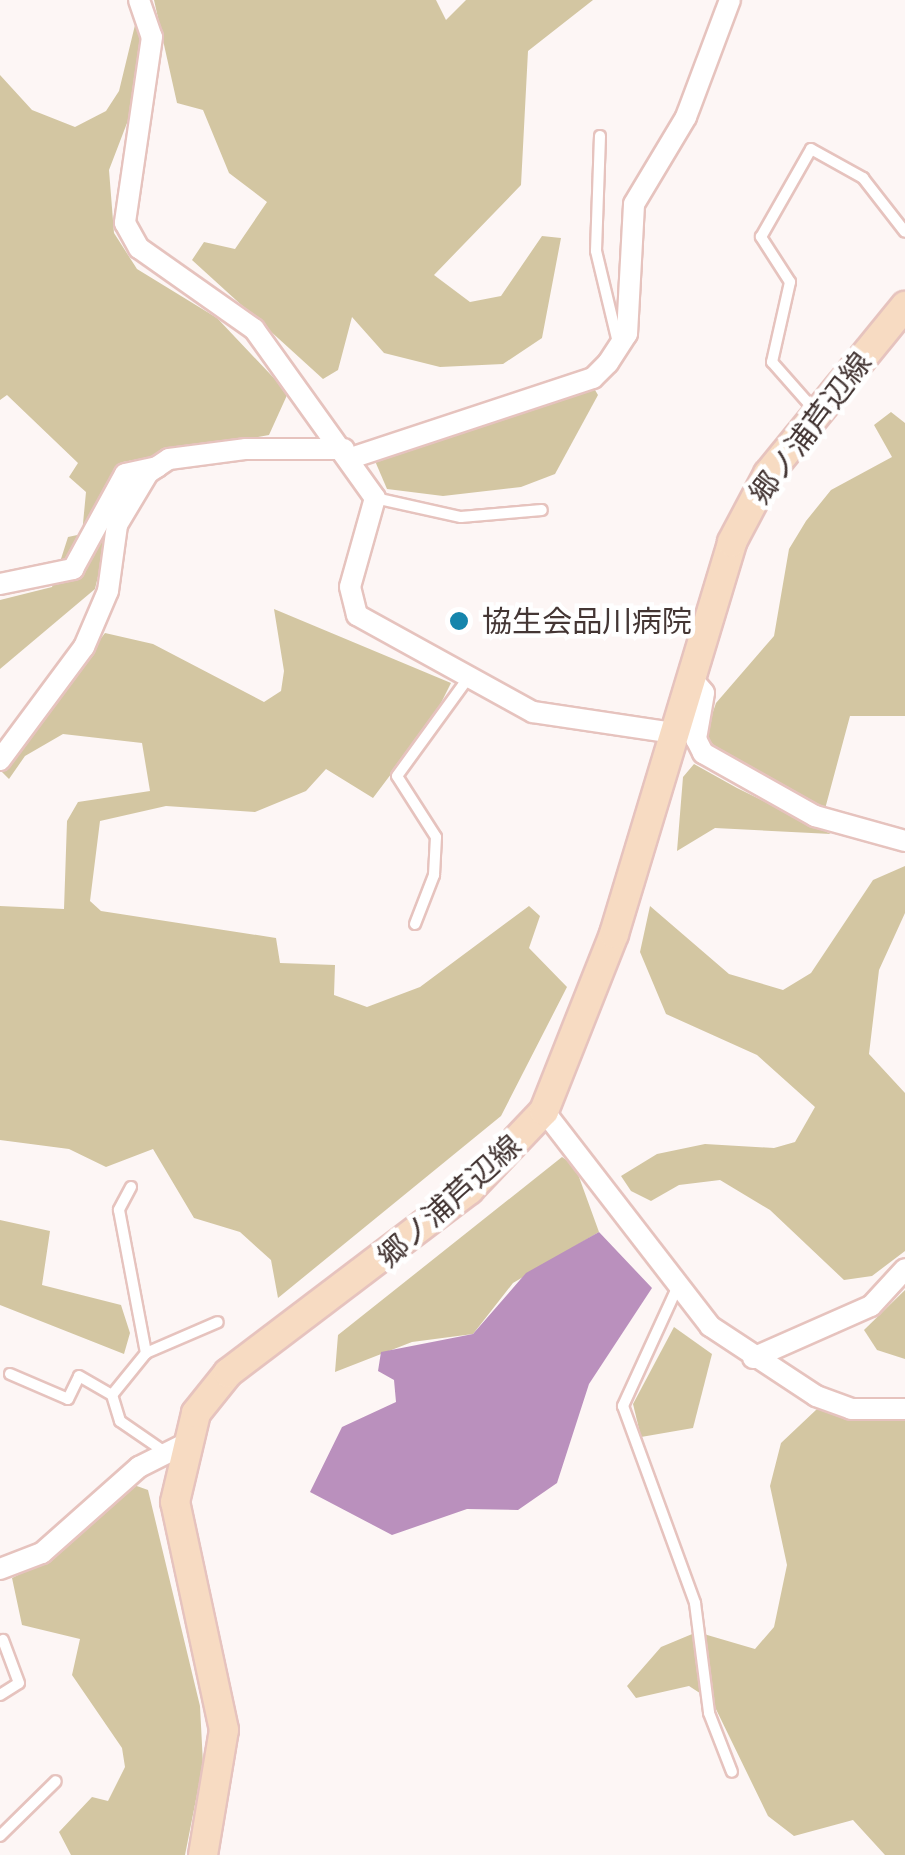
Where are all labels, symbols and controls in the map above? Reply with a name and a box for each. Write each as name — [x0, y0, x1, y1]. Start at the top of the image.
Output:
street label: 郷ノ浦芦辺線 — [741, 345, 879, 511]
place label: 協生会品川病院 — [482, 603, 692, 639]
marker: 協生会品川病院 — [446, 608, 472, 634]
street label: 郷ノ浦芦辺線 — [370, 1127, 528, 1275]

